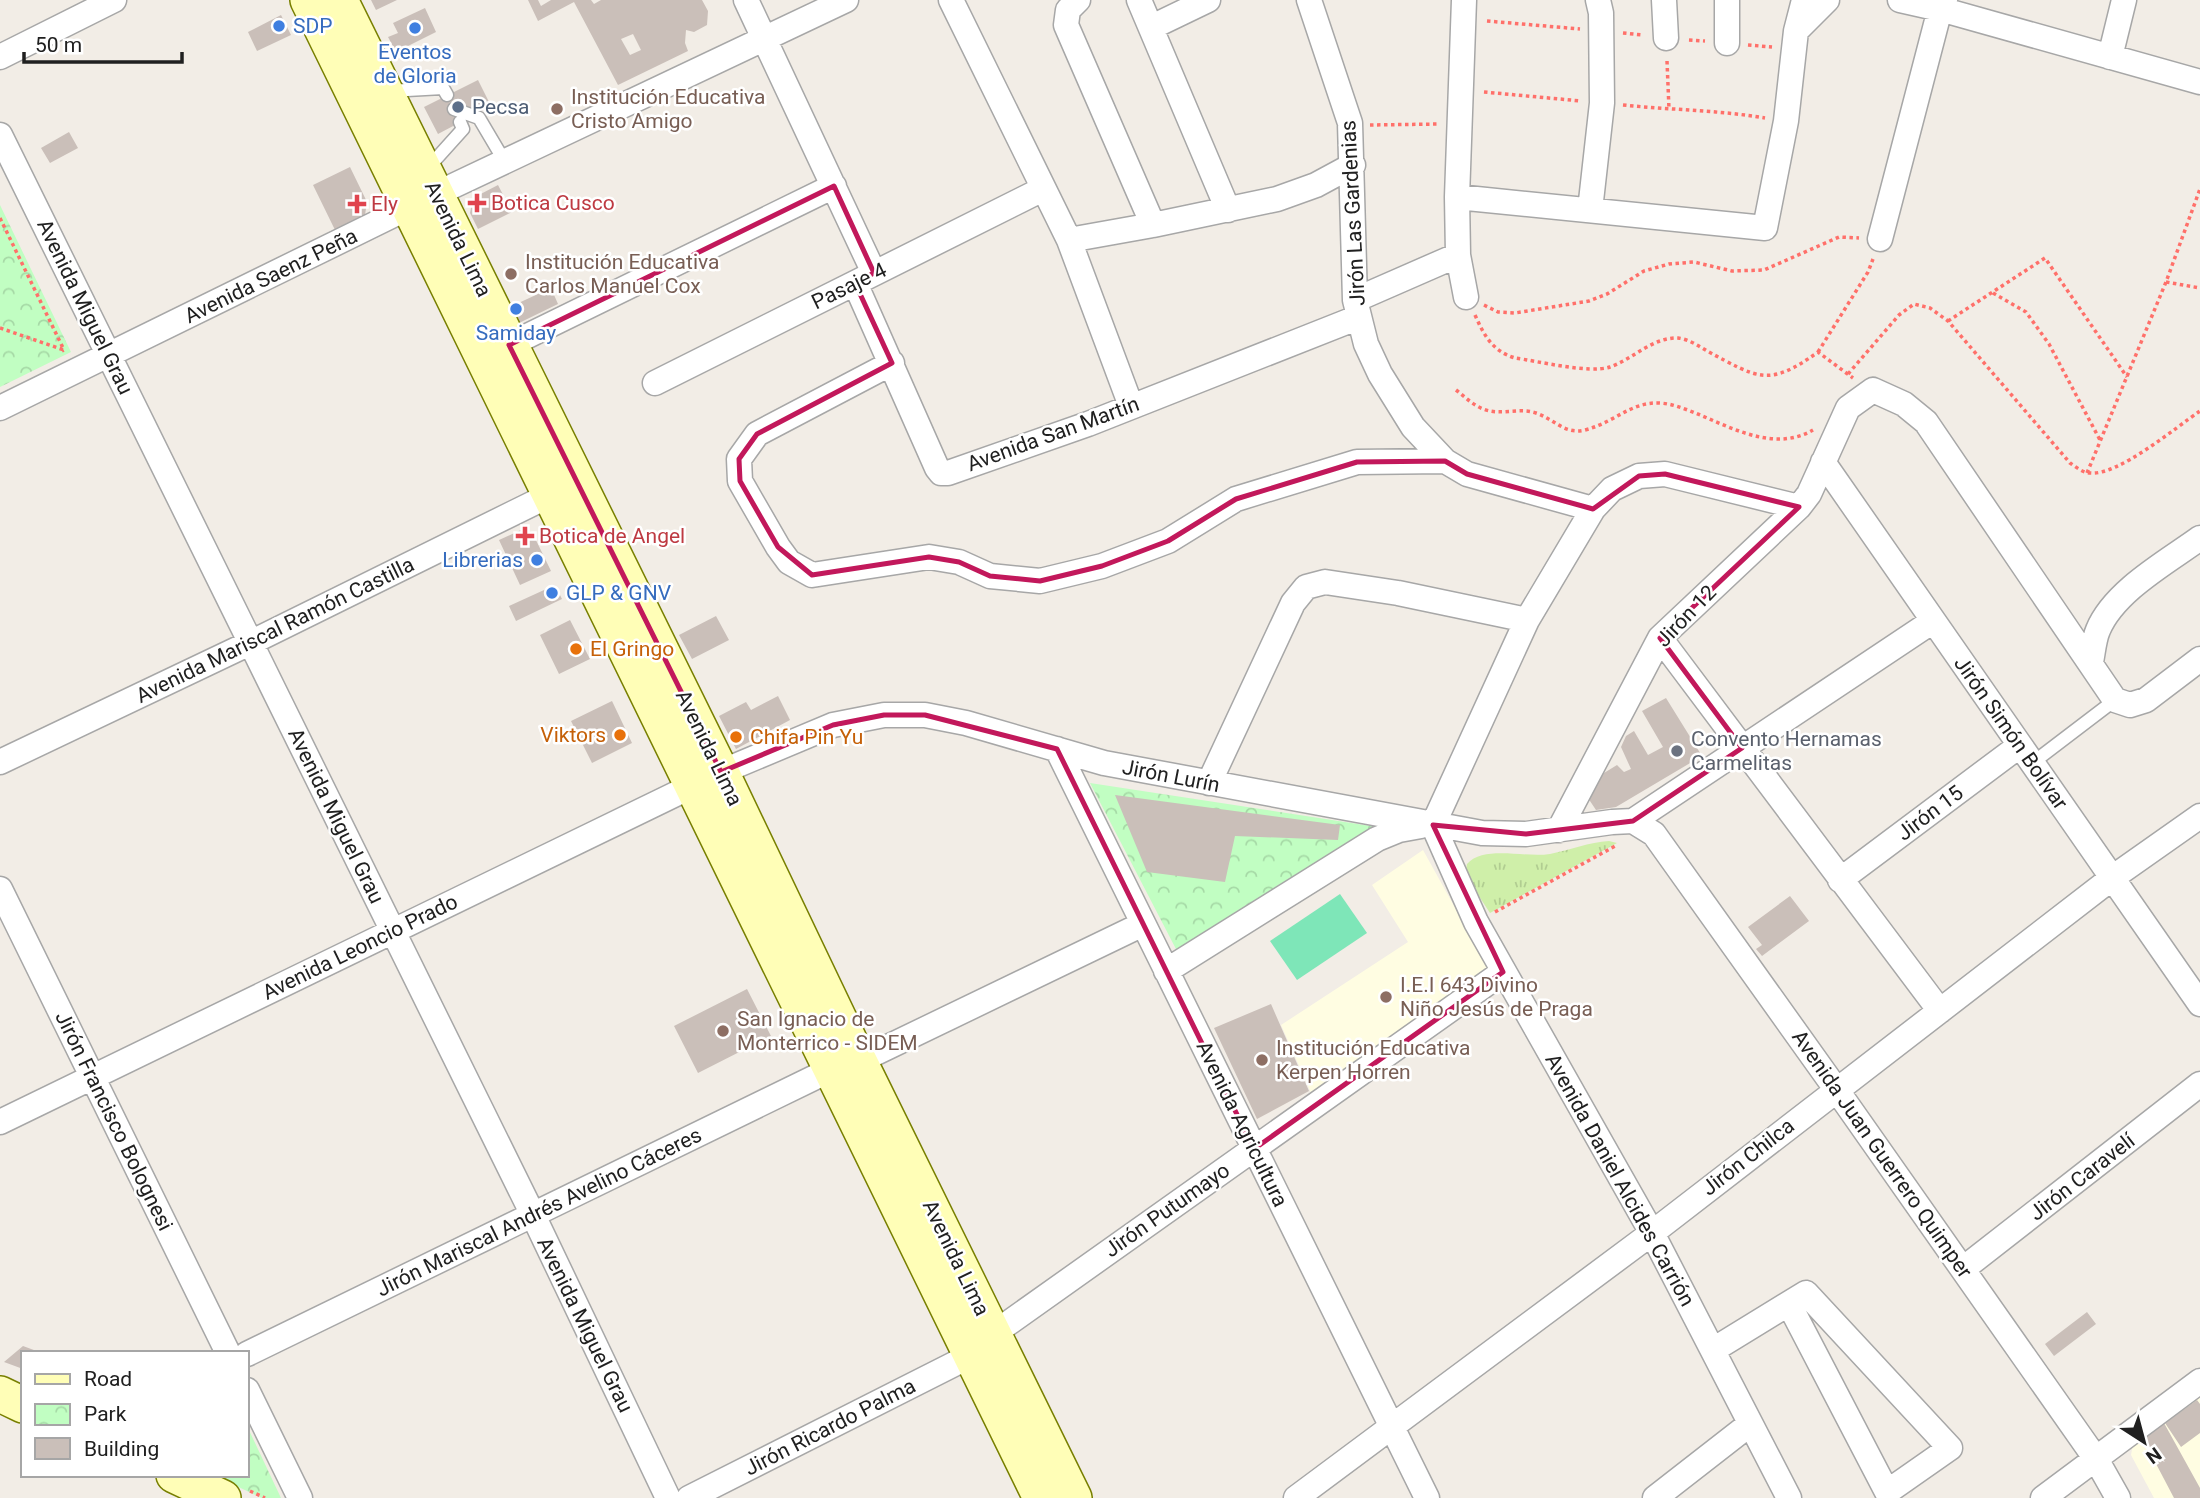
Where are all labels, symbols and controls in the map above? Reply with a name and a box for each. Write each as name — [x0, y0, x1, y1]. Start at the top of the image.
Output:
place label: SDP — [293, 14, 333, 38]
marker: SDP — [271, 18, 287, 34]
marker: Eventos de Gloria — [407, 20, 423, 36]
scale bar — [24, 21, 182, 65]
text: 50 m — [35, 33, 82, 57]
place label: Eventos de Gloria — [373, 40, 457, 88]
place label: Institución Educativa Cristo Amigo — [571, 85, 765, 133]
place label: Pecsa — [472, 95, 530, 119]
marker: Pecsa — [450, 99, 466, 115]
marker: Institución Educativa Cristo Amigo — [549, 101, 565, 117]
street label: Jirón Las Gardenias — [1336, 120, 1370, 306]
street label: Avenida Lima — [420, 177, 496, 301]
place label: Botica Cusco — [491, 191, 615, 215]
place label: Ely — [371, 192, 398, 216]
marker: Botica Cusco — [469, 195, 485, 211]
marker: Ely — [349, 196, 365, 212]
street label: Avenida Miguel Grau — [32, 216, 138, 398]
street label: Avenida Saenz Peña — [181, 224, 361, 328]
place label: Institución Educativa Carlos Manuel Cox — [525, 250, 719, 298]
street label: Pasaje 4 — [808, 258, 890, 314]
marker: Institución Educativa Carlos Manuel Cox — [503, 266, 519, 282]
marker: Samiday — [508, 301, 524, 317]
place label: Samiday — [476, 321, 556, 345]
street label: Avenida San Martín — [964, 392, 1142, 476]
place label: Botica de Angel — [539, 524, 685, 548]
marker: Botica de Angel — [517, 528, 533, 544]
place label: Librerias — [442, 548, 523, 572]
street label: Avenida Mariscal Ramón Castilla — [132, 552, 418, 708]
marker: Librerias — [529, 552, 545, 568]
street label: Jirón 12 — [1651, 580, 1721, 652]
place label: GLP & GNV — [566, 581, 672, 605]
marker: GLP & GNV — [544, 585, 560, 601]
place label: El Gringo — [590, 637, 674, 661]
marker: El Gringo — [568, 641, 584, 657]
street label: Jirón Simón Bolívar — [1949, 652, 2073, 814]
street label: Avenida Lima — [671, 686, 747, 810]
place label: Viktors — [540, 723, 606, 747]
street label: Avenida Miguel Grau — [283, 725, 389, 907]
place label: Chifa Pin Yu — [750, 725, 863, 749]
marker: Viktors — [612, 727, 628, 743]
place label: Convento Hernamas Carmelitas — [1691, 727, 1882, 775]
marker: Chifa Pin Yu — [728, 729, 744, 745]
marker: Convento Hernamas Carmelitas — [1669, 743, 1685, 759]
street label: Jirón Lurín — [1120, 755, 1222, 797]
street label: Jirón 15 — [1892, 781, 1968, 845]
street label: Avenida Leoncio Prado — [259, 889, 461, 1005]
place label: I.E.I 643 Divino Niño Jesús de Praga — [1400, 973, 1593, 1021]
marker: I.E.I 643 Divino Niño Jesús de Praga — [1378, 989, 1394, 1005]
street label: Jirón Francisco Bolognesi — [50, 1007, 178, 1235]
place label: San Ignacio de Monterrico - SIDEM — [737, 1007, 918, 1055]
marker: San Ignacio de Monterrico - SIDEM — [715, 1023, 731, 1039]
street label: Avenida Juan Guerrero Quimper — [1787, 1026, 1977, 1282]
place label: Institución Educativa Kerpen Horren — [1276, 1036, 1470, 1084]
street label: Avenida Agricultura — [1191, 1037, 1293, 1211]
street label: Avenida Daniel Alcides Carrión — [1540, 1050, 1700, 1310]
marker: Institución Educativa Kerpen Horren — [1254, 1052, 1270, 1068]
street label: Jirón Chilca — [1697, 1114, 1799, 1200]
street label: Jirón Mariscal Andrés Avelino Cáceres — [373, 1123, 705, 1301]
street label: Jirón Caravelí — [2025, 1128, 2140, 1226]
street label: Jirón Putumayo — [1100, 1158, 1234, 1262]
street label: Avenida Lima — [918, 1196, 994, 1320]
street label: Avenida Miguel Grau — [532, 1234, 638, 1416]
legend — [21, 1351, 248, 1477]
text: Road — [84, 1367, 132, 1391]
street label: Jirón Ricardo Palma — [741, 1374, 919, 1480]
text: Park — [84, 1402, 127, 1426]
north arrow — [2109, 1407, 2179, 1477]
text: Building — [84, 1437, 159, 1461]
text: N — [2142, 1442, 2166, 1469]

